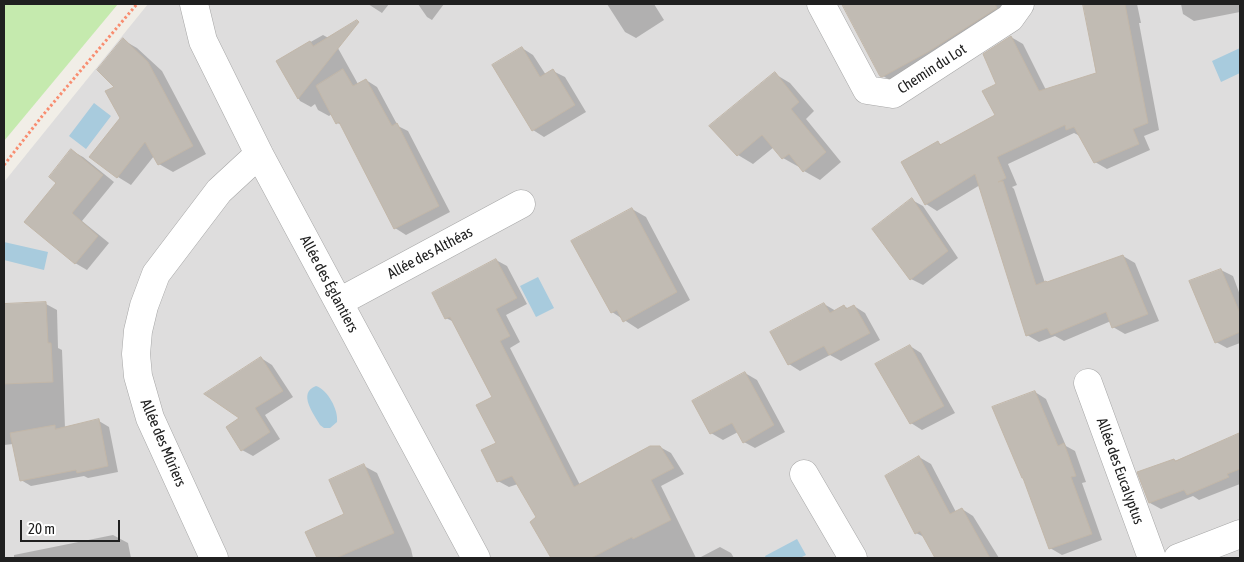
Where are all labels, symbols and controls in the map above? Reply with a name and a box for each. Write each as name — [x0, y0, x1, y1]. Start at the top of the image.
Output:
street label: Chemin du Lot — [894, 40, 970, 98]
street label: Allée des Althéas — [384, 223, 476, 283]
street label: Allée des Églantiers — [296, 232, 362, 336]
street label: Allée des Mûriers — [136, 396, 190, 490]
street label: Allée des Eucalyptus — [1092, 415, 1148, 527]
scale bar — [22, 510, 122, 542]
text: 20 m — [28, 520, 55, 537]

